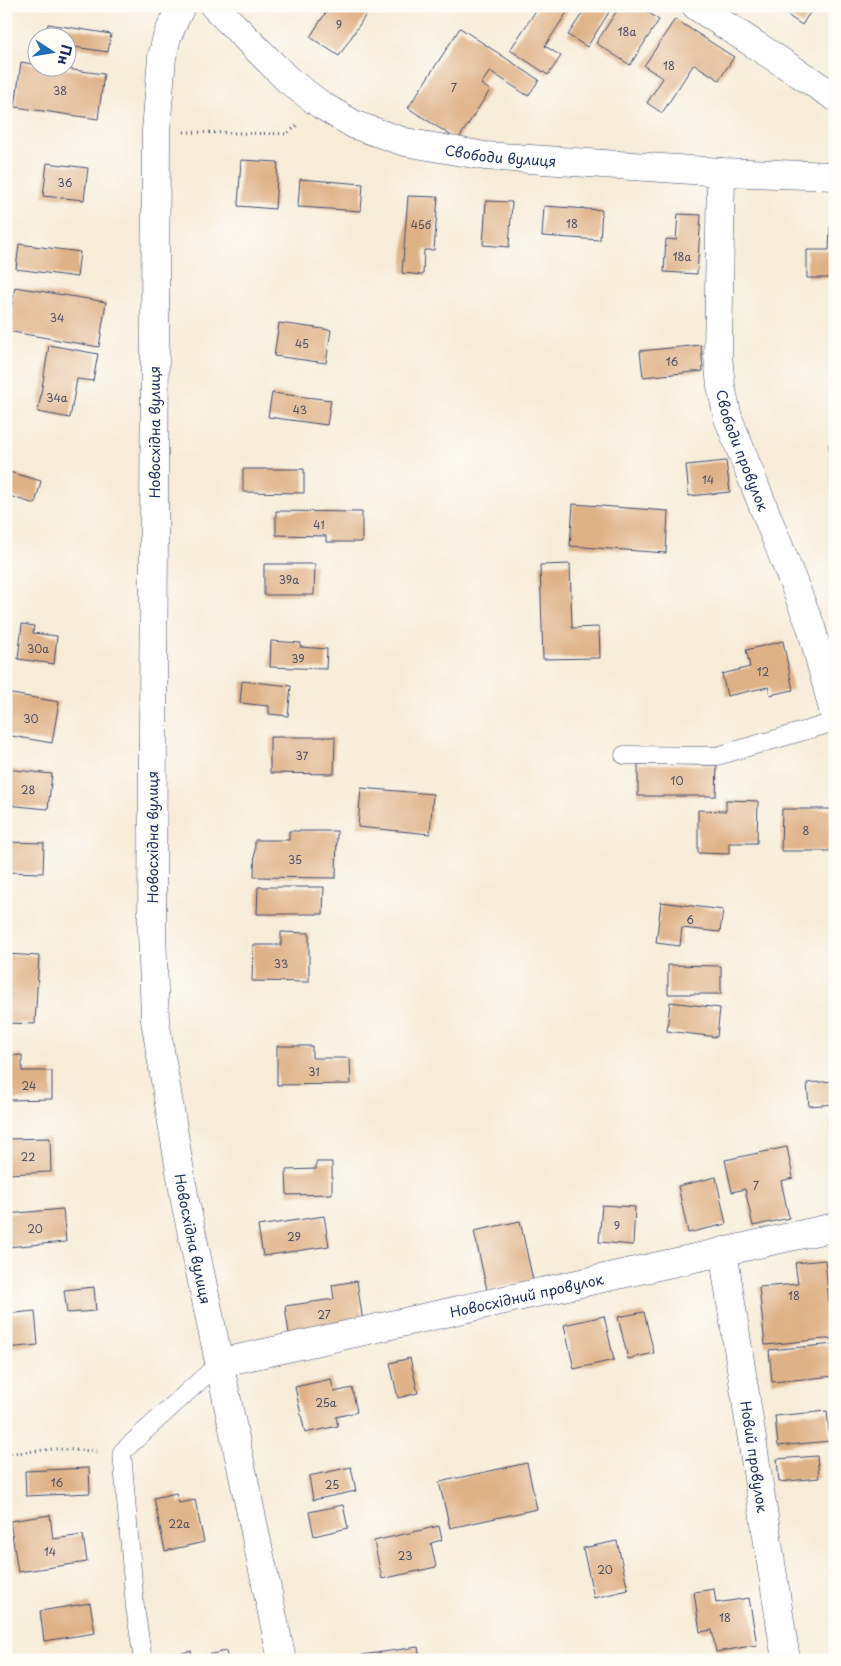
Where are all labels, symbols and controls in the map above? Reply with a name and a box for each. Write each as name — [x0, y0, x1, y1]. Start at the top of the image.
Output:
house number: 9 — [336, 16, 342, 33]
house number: 18а — [618, 23, 636, 40]
north arrow — [28, 28, 78, 78]
text: Пн — [53, 43, 78, 67]
house number: 18 — [663, 57, 675, 74]
house number: 7 — [451, 79, 457, 96]
house number: 38 — [53, 82, 67, 99]
street label: Свободи вулиця — [443, 139, 557, 171]
house number: 36 — [58, 174, 73, 191]
house number: 18 — [566, 215, 578, 232]
house number: 45б — [411, 216, 432, 233]
house number: 18а — [673, 248, 691, 265]
house number: 34 — [50, 309, 64, 326]
house number: 45 — [295, 335, 309, 352]
house number: 16 — [666, 353, 679, 370]
street label: Новосхідна вулиця — [144, 366, 165, 498]
street label: Свободи провулок — [712, 388, 775, 515]
house number: 34а — [46, 389, 68, 406]
house number: 43 — [293, 401, 307, 418]
house number: 14 — [702, 471, 714, 488]
house number: 41 — [313, 516, 325, 533]
house number: 39а — [279, 571, 299, 588]
house number: 30а — [27, 640, 49, 657]
house number: 39 — [291, 650, 305, 667]
house number: 12 — [757, 663, 770, 680]
house number: 30 — [23, 710, 39, 727]
house number: 37 — [296, 747, 309, 764]
street label: Новосхідна вулиця — [142, 771, 163, 903]
house number: 10 — [671, 772, 683, 789]
house number: 28 — [21, 781, 35, 798]
house number: 8 — [803, 822, 810, 839]
house number: 35 — [288, 851, 302, 868]
house number: 6 — [686, 911, 694, 928]
house number: 33 — [274, 955, 288, 972]
house number: 31 — [308, 1063, 320, 1080]
house number: 24 — [22, 1077, 36, 1094]
house number: 22 — [21, 1148, 35, 1165]
street label: Новосхідна вулиця — [170, 1172, 217, 1306]
house number: 7 — [753, 1177, 759, 1194]
house number: 9 — [614, 1217, 620, 1234]
house number: 20 — [27, 1220, 43, 1237]
house number: 29 — [287, 1228, 301, 1245]
street label: Новосхідний провулок — [448, 1268, 606, 1322]
house number: 18 — [788, 1287, 800, 1304]
house number: 27 — [317, 1306, 331, 1323]
house number: 25а — [315, 1394, 337, 1411]
street label: Новий провулок — [736, 1399, 774, 1515]
house number: 16 — [51, 1474, 64, 1491]
house number: 25 — [325, 1476, 339, 1493]
house number: 22а — [168, 1515, 190, 1532]
house number: 14 — [44, 1543, 56, 1560]
house number: 23 — [398, 1547, 412, 1564]
house number: 20 — [597, 1561, 613, 1578]
house number: 18 — [719, 1609, 731, 1626]

